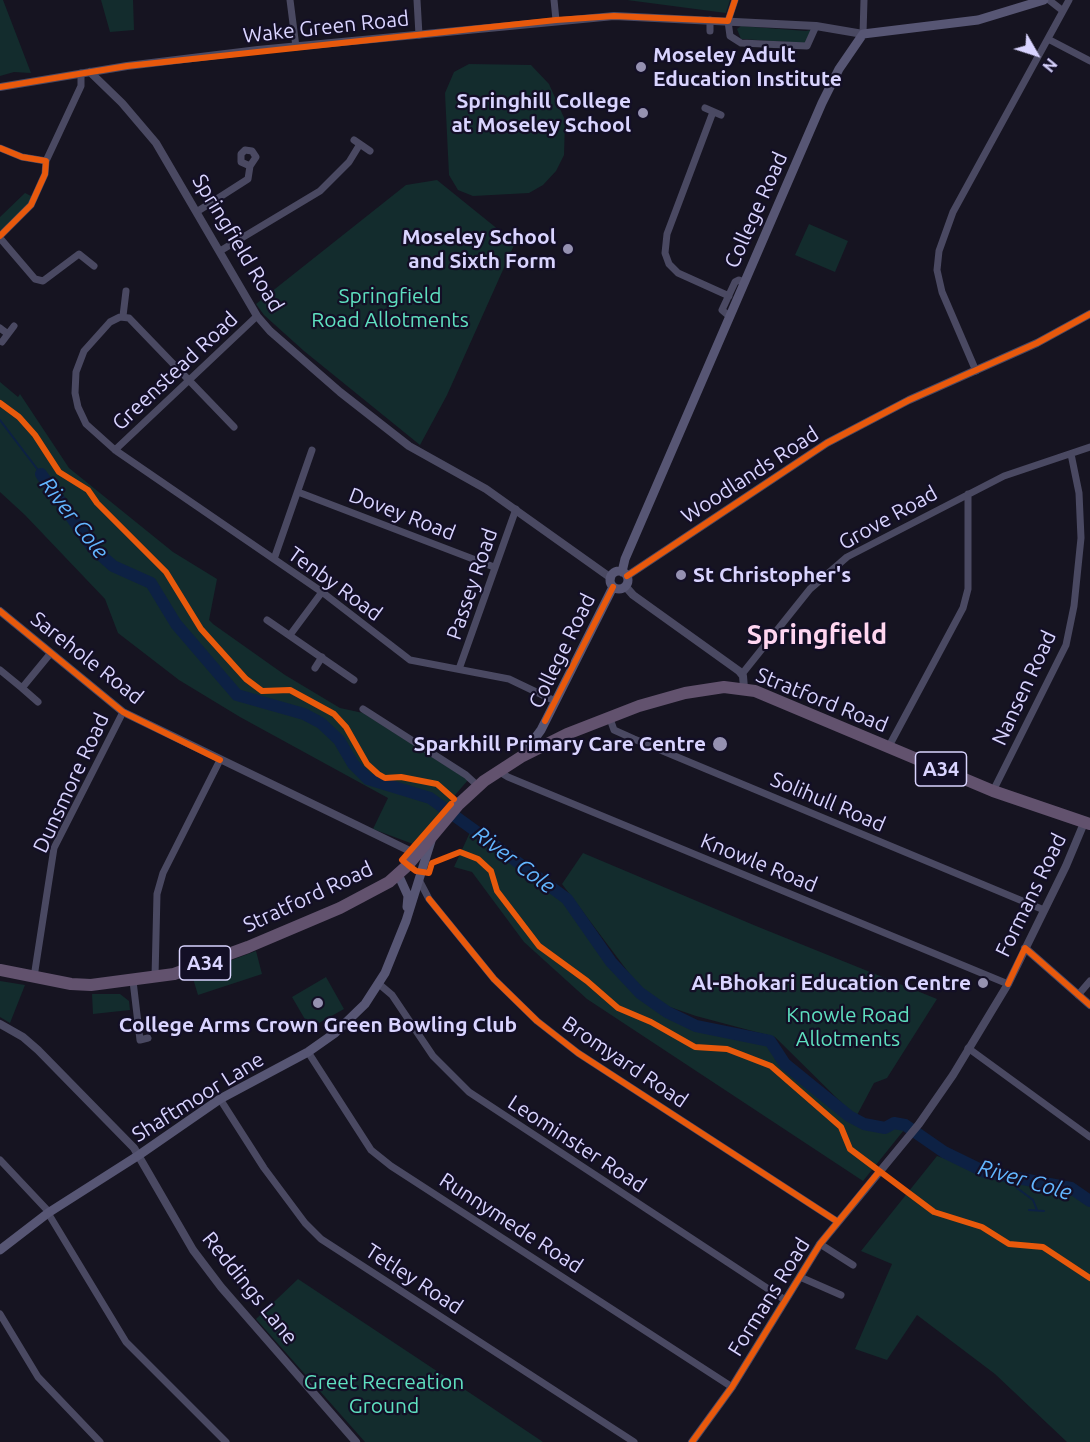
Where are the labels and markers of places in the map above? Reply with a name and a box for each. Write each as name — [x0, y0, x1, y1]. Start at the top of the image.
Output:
place label: Moseley Adult Education Institute — [653, 42, 842, 92]
marker: Moseley Adult Education Institute — [634, 60, 648, 74]
place label: Springhill College at Moseley School — [451, 88, 631, 138]
marker: Springhill College at Moseley School — [636, 106, 650, 120]
place label: Moseley School and Sixth Form — [402, 224, 556, 274]
marker: Moseley School and Sixth Form — [561, 242, 575, 256]
place label: St Christopher's — [693, 562, 851, 588]
marker: St Christopher's — [674, 568, 688, 582]
place label: Sparkhill Primary Care Centre — [413, 731, 706, 757]
marker: Sparkhill Primary Care Centre — [711, 735, 729, 753]
place label: Al-Bhokari Education Centre — [691, 970, 971, 996]
marker: Al-Bhokari Education Centre — [976, 976, 990, 990]
marker: College Arms Crown Green Bowling Club — [311, 996, 325, 1010]
place label: College Arms Crown Green Bowling Club — [119, 1012, 517, 1038]

